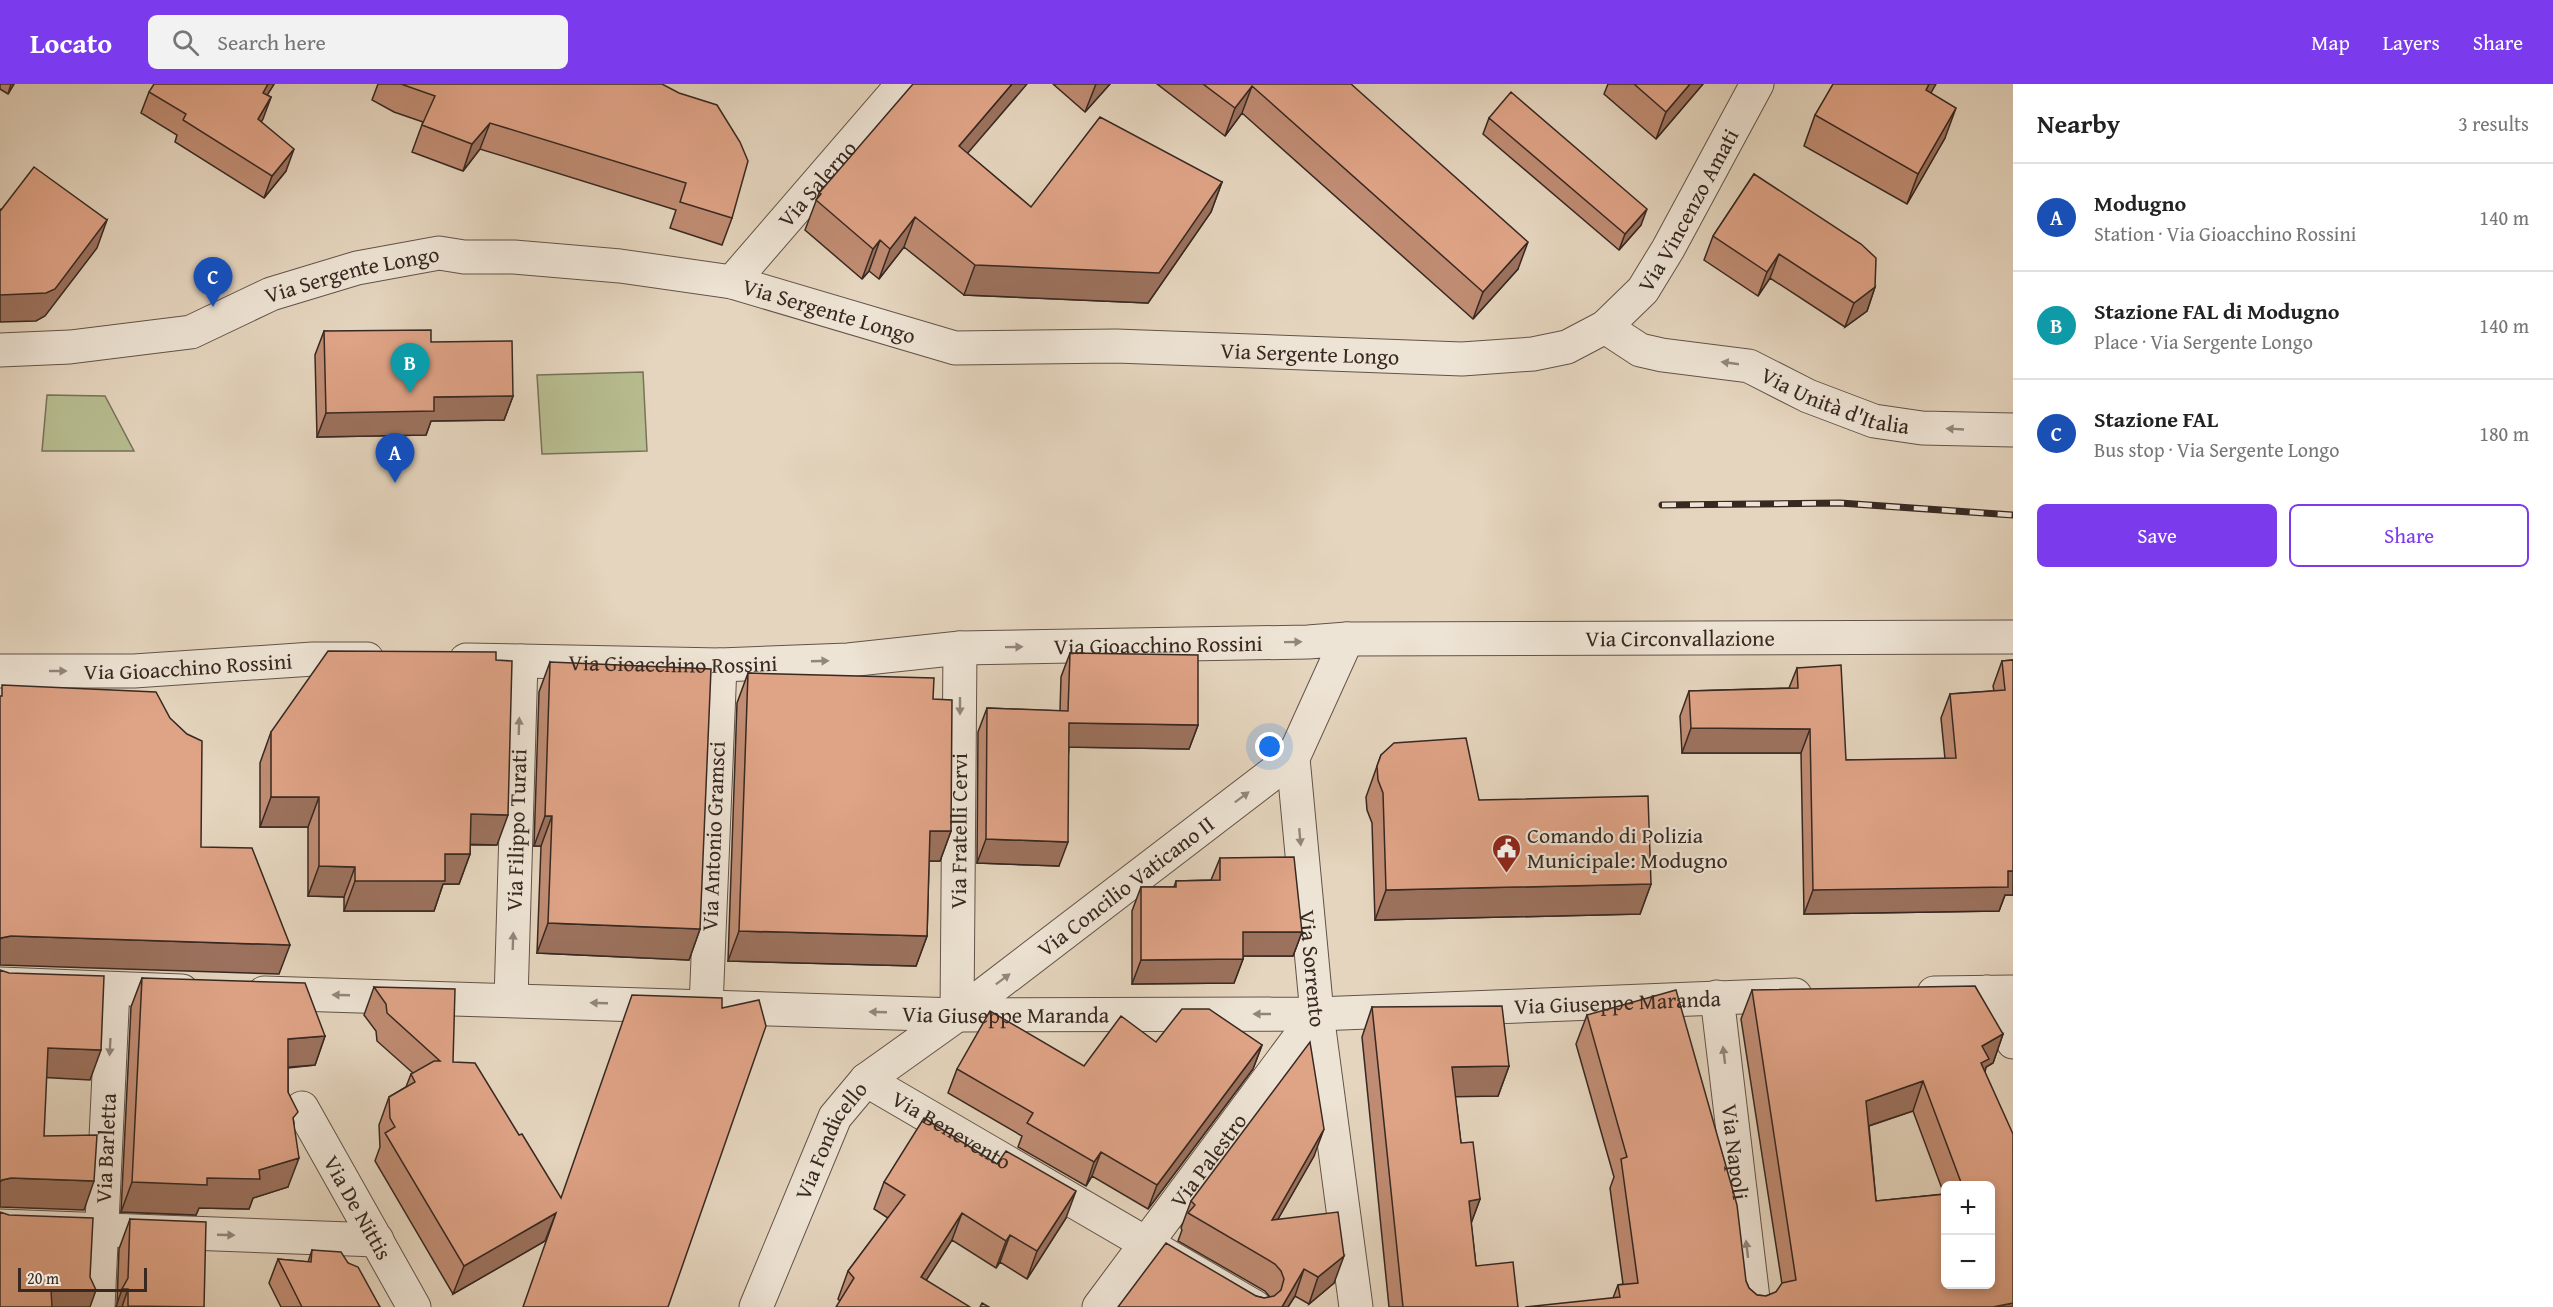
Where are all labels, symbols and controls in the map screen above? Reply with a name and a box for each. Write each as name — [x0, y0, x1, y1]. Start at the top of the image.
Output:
search box — [148, 15, 568, 69]
text: Locato — [30, 22, 112, 63]
icon: search — [169, 26, 202, 59]
text: Search here — [217, 26, 326, 58]
text: Map — [2311, 27, 2350, 58]
text: Layers — [2383, 27, 2440, 58]
text: Share — [2473, 27, 2523, 58]
text: Nearby — [2037, 104, 2120, 143]
text: 3 results — [2458, 109, 2529, 138]
street label: Via Vincenzo Amati — [1630, 123, 1746, 298]
street label: Via Salerno — [770, 133, 864, 234]
text: Modugno — [2094, 187, 2186, 219]
text: A — [2050, 203, 2063, 232]
text: 140 m — [2479, 203, 2529, 232]
text: Station · Via Gioacchino Rossini — [2094, 219, 2356, 248]
street label: Via Sergente Longo — [261, 237, 442, 311]
pin: C — [194, 258, 232, 307]
street label: Via Sergente Longo — [739, 270, 920, 352]
text: Stazione FAL di Modugno — [2094, 295, 2339, 327]
text: B — [2050, 311, 2063, 340]
text: 140 m — [2479, 311, 2529, 340]
text: Place · Via Sergente Longo — [2094, 327, 2313, 356]
street label: Via Sergente Longo — [1220, 334, 1400, 373]
pin: B — [390, 344, 430, 393]
one-way arrow — [1721, 358, 1740, 368]
street label: Via Unità d'Italia — [1755, 359, 1912, 442]
text: Stazione FAL — [2094, 403, 2218, 435]
text: C — [2051, 419, 2062, 448]
text: 180 m — [2479, 419, 2529, 448]
one-way arrow — [1945, 425, 1964, 434]
pin: A — [376, 434, 414, 483]
text: Bus stop · Via Sergente Longo — [2094, 435, 2339, 464]
button: Save — [2037, 504, 2277, 567]
button: Share — [2289, 504, 2529, 567]
street label: Via Circonvallazione — [1585, 622, 1775, 654]
street label: Via Gioacchino Rossini — [1053, 627, 1263, 662]
one-way arrow — [1284, 637, 1303, 647]
one-way arrow — [1005, 642, 1024, 652]
street label: Via Gioacchino Rossini — [84, 644, 293, 687]
street label: Via Gioacchino Rossini — [568, 646, 778, 681]
one-way arrow — [810, 656, 829, 665]
one-way arrow — [49, 666, 68, 676]
one-way arrow — [955, 697, 965, 716]
one-way arrow — [514, 716, 524, 735]
your location — [1255, 732, 1284, 761]
street label: Via Antonio Gramsci — [693, 741, 733, 932]
street label: Via Filippo Turati — [498, 748, 534, 912]
street label: Via Fratelli Cervi — [942, 753, 975, 909]
one-way arrow — [1234, 792, 1249, 804]
street label: Via Concilio Vaticano II — [1030, 808, 1221, 964]
place label: Comando di Polizia Municipale: Modugno — [1527, 819, 1728, 876]
one-way arrow — [1295, 828, 1305, 847]
public building icon: Comando di Polizia Municipale: Modugno — [1490, 832, 1522, 874]
street label: Via Sorrento — [1291, 909, 1335, 1029]
one-way arrow — [508, 932, 518, 951]
one-way arrow — [996, 974, 1011, 986]
street label: Via Giuseppe Maranda — [1513, 982, 1722, 1022]
one-way arrow — [332, 990, 351, 1000]
street label: Via Giuseppe Maranda — [902, 997, 1110, 1031]
one-way arrow — [590, 998, 609, 1008]
one-way arrow — [868, 1008, 887, 1017]
one-way arrow — [1252, 1009, 1271, 1019]
one-way arrow — [105, 1038, 114, 1057]
one-way arrow — [1719, 1046, 1728, 1065]
street label: Via Fondicello — [786, 1074, 875, 1205]
street label: Via Benevento — [886, 1082, 1017, 1177]
street label: Via Barletta — [87, 1092, 124, 1204]
street label: Via Napoli — [1714, 1102, 1757, 1202]
street label: Via Palestro — [1162, 1106, 1254, 1214]
street label: Via De Nittis — [316, 1149, 400, 1266]
map controls — [1941, 1181, 1995, 1289]
button: + — [1941, 1181, 1995, 1235]
one-way arrow — [217, 1230, 236, 1239]
button: − — [1941, 1235, 1995, 1289]
one-way arrow — [1742, 1239, 1752, 1258]
scale bar — [18, 1265, 147, 1292]
text: 20 m — [27, 1266, 59, 1290]

